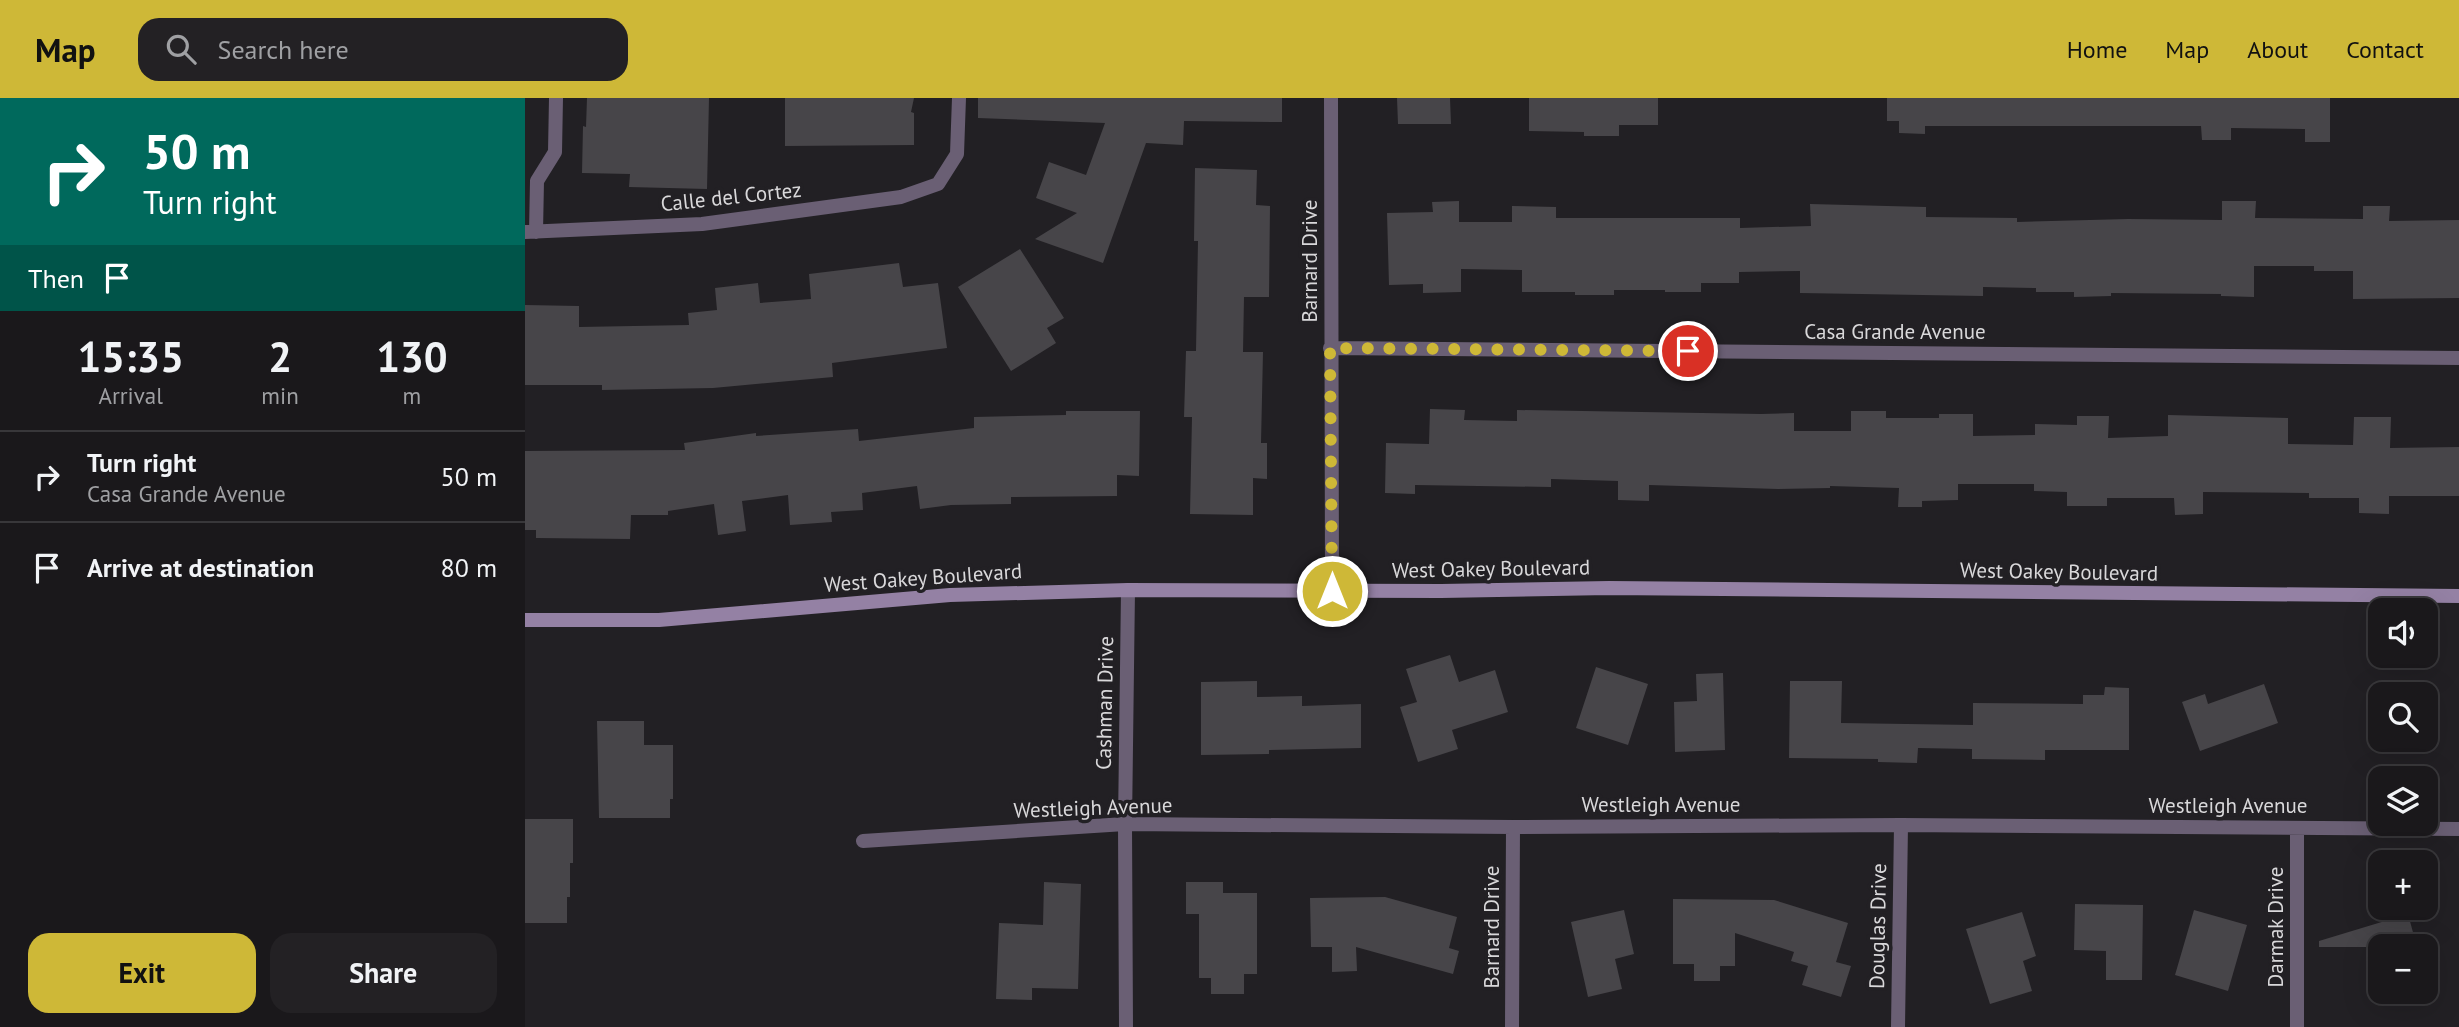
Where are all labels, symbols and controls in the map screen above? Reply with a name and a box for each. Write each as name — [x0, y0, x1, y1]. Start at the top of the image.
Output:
search box — [138, 18, 628, 81]
text: Map — [35, 28, 96, 71]
icon: search — [162, 30, 200, 68]
text: Search here — [218, 33, 349, 66]
text: Home — [2067, 34, 2127, 65]
text: Map — [2165, 34, 2209, 65]
text: About — [2247, 34, 2308, 65]
text: Contact — [2346, 34, 2424, 65]
text: 50 m — [143, 119, 250, 183]
icon: right — [28, 126, 119, 217]
street label: Calle del Cortez — [659, 176, 803, 217]
text: Turn right — [143, 181, 277, 223]
street label: Barnard Drive — [1296, 200, 1323, 322]
icon: arrive — [98, 259, 136, 297]
text: Then — [28, 262, 84, 295]
street label: Casa Grande Avenue — [1804, 318, 1986, 345]
pin — [1658, 321, 1718, 381]
text: 15:35 — [77, 329, 184, 384]
text: 2 — [268, 329, 292, 384]
text: 130 — [376, 329, 448, 384]
icon: arrive — [1669, 332, 1707, 370]
text: Arrival — [98, 381, 163, 410]
text: min — [261, 381, 299, 410]
text: m — [403, 381, 421, 410]
text: Turn right — [87, 446, 196, 479]
icon: right — [28, 458, 66, 496]
text: 50 m — [441, 460, 497, 493]
text: Casa Grande Avenue — [87, 479, 286, 508]
icon: arrive — [28, 549, 66, 587]
text: Arrive at destination — [87, 551, 314, 584]
text: 80 m — [441, 551, 497, 584]
street label: West Oakey Boulevard — [1392, 553, 1590, 584]
position arrow — [1295, 554, 1369, 628]
street label: West Oakey Boulevard — [1960, 556, 2158, 587]
street label: West Oakey Boulevard — [823, 557, 1023, 598]
map controls — [2368, 598, 2438, 1004]
button: sound — [2368, 598, 2438, 668]
street label: Cashman Drive — [1090, 636, 1119, 770]
button: search — [2368, 682, 2438, 752]
button: layers — [2368, 766, 2438, 836]
street label: Westleigh Avenue — [1013, 791, 1173, 824]
street label: Westleigh Avenue — [1582, 791, 1740, 818]
street label: Westleigh Avenue — [2149, 792, 2307, 819]
button: + — [2368, 850, 2438, 920]
street label: Douglas Drive — [1863, 863, 1892, 989]
street label: Barnard Drive — [1478, 866, 1505, 988]
street label: Darmak Drive — [2262, 867, 2289, 987]
button: Exit — [28, 933, 256, 1013]
button: Share — [270, 933, 497, 1013]
button: − — [2368, 934, 2438, 1004]

